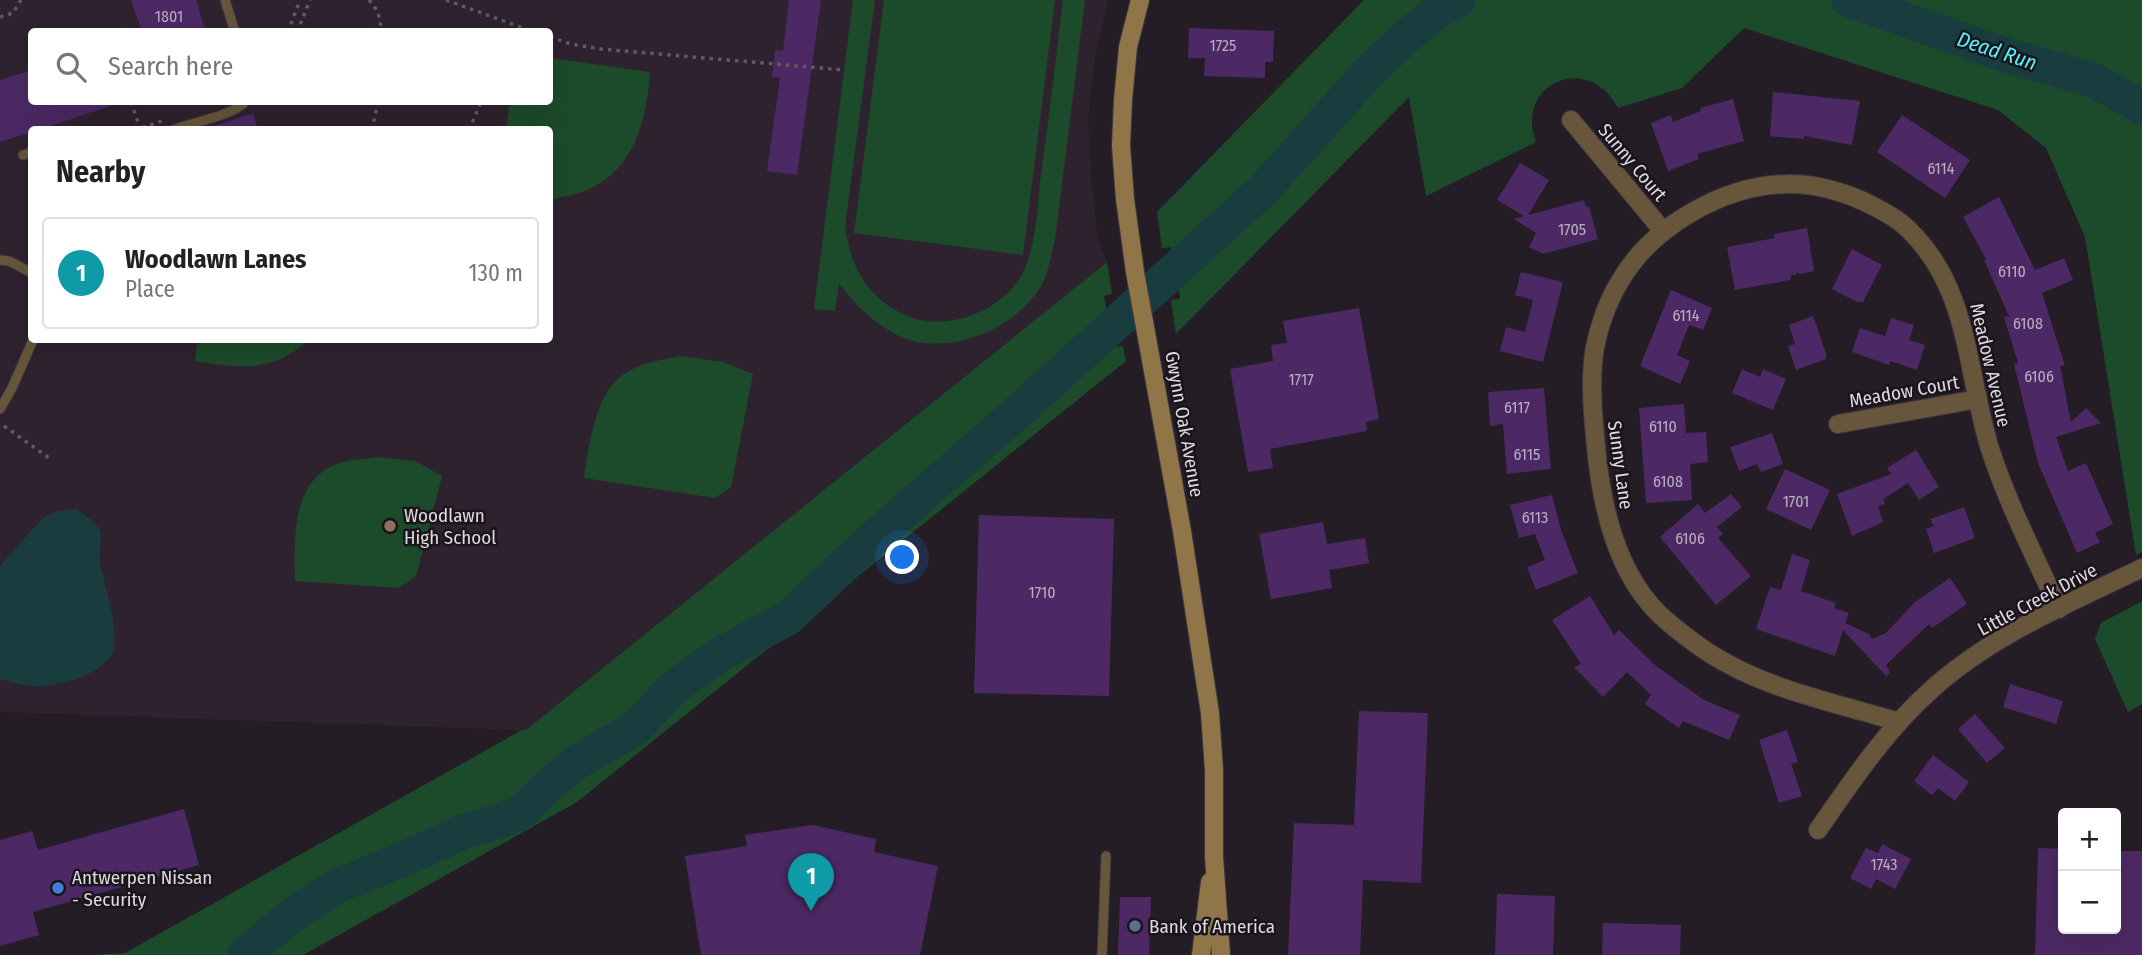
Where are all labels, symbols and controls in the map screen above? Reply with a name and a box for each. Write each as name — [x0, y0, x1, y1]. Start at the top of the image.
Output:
house number: 1801 — [155, 7, 183, 26]
water label: Dead Run — [1954, 26, 2040, 76]
search box — [28, 28, 553, 105]
house number: 1725 — [1210, 36, 1236, 55]
icon: search — [52, 48, 90, 86]
text: Search here — [108, 51, 233, 82]
street label: Sunny Court — [1594, 119, 1672, 206]
text: Nearby — [56, 154, 145, 190]
house number: 6114 — [1927, 159, 1955, 178]
house number: 1705 — [1558, 220, 1586, 239]
text: Woodlawn Lanes — [125, 244, 306, 275]
text: 1 — [76, 259, 86, 287]
text: 130 m — [469, 259, 523, 287]
house number: 6110 — [1998, 262, 2026, 281]
text: Place — [125, 275, 175, 303]
street label: Meadow Avenue — [1965, 301, 2016, 429]
house number: 6114 — [1672, 306, 1700, 325]
house number: 6108 — [2013, 314, 2043, 333]
street label: Gwynn Oak Avenue — [1160, 349, 1209, 499]
house number: 6106 — [2024, 367, 2054, 386]
house number: 1717 — [1288, 370, 1314, 389]
street label: Meadow Court — [1847, 370, 1962, 412]
house number: 6117 — [1504, 398, 1530, 417]
house number: 6110 — [1649, 417, 1677, 436]
street label: Sunny Lane — [1603, 419, 1638, 511]
house number: 6115 — [1514, 445, 1540, 464]
house number: 6108 — [1653, 472, 1683, 491]
house number: 1701 — [1783, 492, 1809, 511]
place label: Woodlawn High School — [404, 504, 496, 549]
house number: 6113 — [1522, 508, 1548, 527]
marker: Woodlawn High School — [382, 518, 398, 534]
house number: 6106 — [1675, 529, 1705, 548]
your location — [885, 540, 919, 574]
street label: Little Creek Drive — [1974, 558, 2101, 641]
house number: 1710 — [1028, 583, 1056, 602]
map controls — [2058, 808, 2121, 934]
button: + — [2058, 808, 2121, 871]
pin: 1 — [788, 853, 834, 911]
house number: 1743 — [1871, 855, 1897, 874]
place label: Antwerpen Nissan - Security — [72, 866, 212, 911]
button: − — [2058, 871, 2121, 934]
marker: Antwerpen Nissan - Security — [50, 880, 66, 896]
place label: Bank of America — [1149, 915, 1275, 938]
marker: Bank of America — [1127, 918, 1143, 934]

